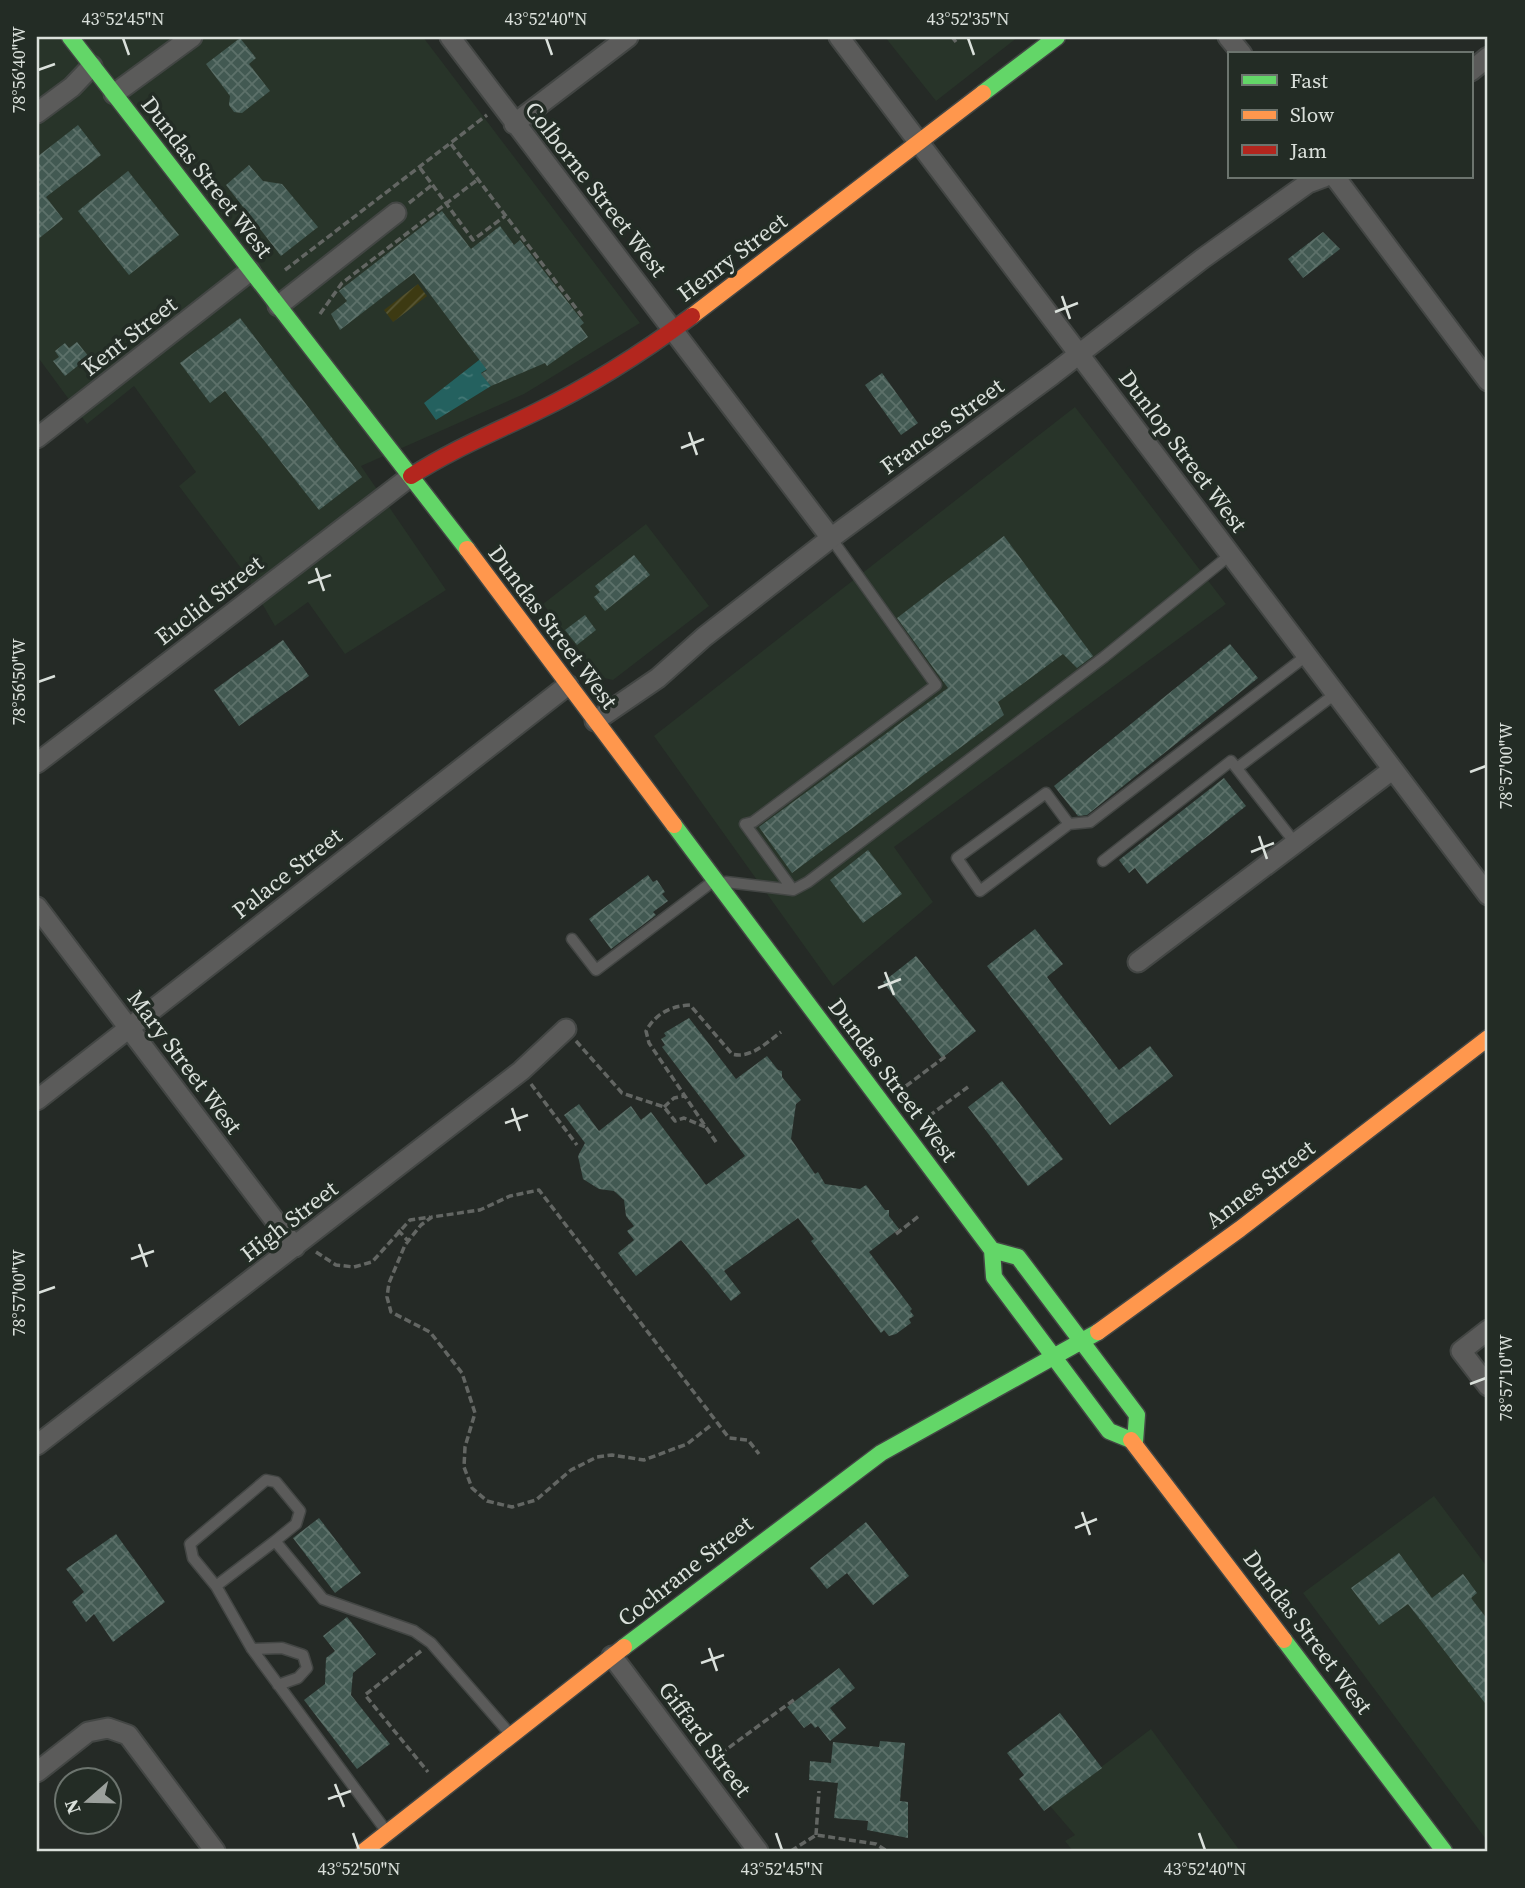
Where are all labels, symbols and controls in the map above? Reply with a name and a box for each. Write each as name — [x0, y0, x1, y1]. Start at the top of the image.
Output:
text: 43°52'45"N — [82, 6, 164, 31]
text: 43°52'40"N — [505, 6, 587, 31]
text: 43°52'35"N — [927, 6, 1009, 31]
text: 78°56'40"W — [6, 26, 31, 113]
legend — [1228, 52, 1472, 178]
text: Fast — [1290, 66, 1328, 95]
street label: Dundas Street West — [134, 89, 281, 265]
street label: Colborne Street West — [517, 95, 675, 284]
text: Slow — [1290, 100, 1334, 129]
text: Jam — [1289, 136, 1327, 165]
street label: Henry Street — [671, 205, 794, 309]
street label: Kent Street — [75, 288, 184, 383]
street label: Dunlop Street West — [1111, 363, 1255, 539]
street label: Frances Street — [874, 370, 1011, 482]
street label: Dundas Street West — [481, 539, 625, 716]
street label: Euclid Street — [148, 547, 270, 652]
text: 78°56'50"W — [6, 638, 31, 725]
text: 78°57'00"W — [1493, 722, 1518, 809]
street label: Palace Street — [225, 820, 349, 926]
street label: Mary Street West — [120, 983, 250, 1141]
street label: Dundas Street West — [821, 992, 965, 1169]
street label: Annes Street — [1199, 1132, 1322, 1236]
street label: High Street — [234, 1173, 345, 1269]
text: 78°57'00"W — [6, 1249, 31, 1336]
text: 78°57'10"W — [1493, 1334, 1518, 1421]
street label: Cochrane Street — [611, 1508, 760, 1634]
street label: Dundas Street West — [1236, 1544, 1380, 1721]
street label: Giffard Street — [651, 1675, 759, 1804]
north arrow — [52, 1766, 122, 1836]
text: N — [57, 1796, 87, 1818]
text: 43°52'50"N — [318, 1856, 400, 1881]
text: 43°52'45"N — [741, 1856, 823, 1881]
text: 43°52'40"N — [1164, 1856, 1246, 1881]

